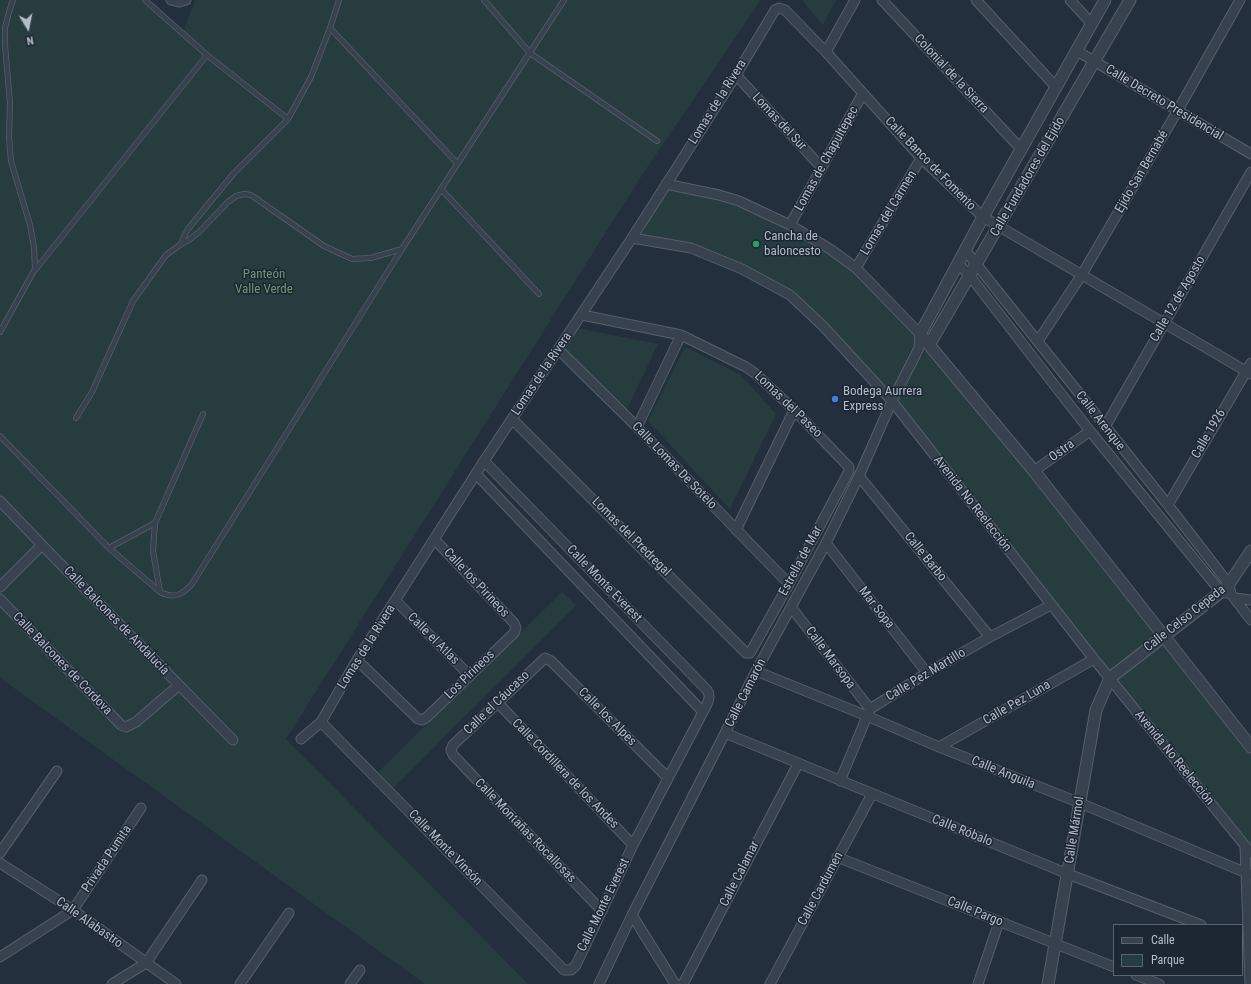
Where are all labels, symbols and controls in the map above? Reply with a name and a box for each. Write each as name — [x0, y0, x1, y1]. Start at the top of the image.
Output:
north arrow — [8, 8, 48, 48]
street label: Colonial de la Sierra — [910, 31, 992, 117]
text: N — [26, 33, 35, 47]
street label: Lomas de la Rivera — [686, 57, 750, 147]
street label: Calle Decreto Presidencial — [1102, 62, 1226, 144]
street label: Lomas del Sur — [748, 90, 810, 154]
street label: Lomas de Chapultepec — [792, 104, 862, 214]
street label: Calle Banco de Fomento — [881, 114, 979, 214]
street label: Calle Fundadores del Ejido — [987, 114, 1069, 240]
street label: Ejido San Bernabé — [1112, 128, 1172, 216]
street label: Lomas del Carmen — [858, 168, 920, 258]
place label: Cancha de baloncesto — [764, 229, 821, 260]
marker: Cancha de baloncesto — [751, 239, 761, 249]
street label: Calle 12 de Agosto — [1147, 253, 1209, 345]
park label: Panteón Valle Verde — [235, 267, 293, 298]
street label: Lomas de la Rivera — [508, 330, 576, 418]
street label: Lomas del Paseo — [751, 369, 825, 441]
place label: Bodega Aurrera Express — [843, 384, 922, 415]
street label: Calle Arenque — [1072, 388, 1128, 454]
marker: Bodega Aurrera Express — [830, 394, 840, 404]
street label: Calle 1926 — [1189, 407, 1229, 461]
street label: Calle Lomas De Sotelo — [628, 419, 720, 513]
street label: Ostra — [1046, 437, 1078, 465]
street label: Avenida No Reelección — [930, 453, 1014, 555]
street label: Lomas del Predregal — [588, 494, 674, 580]
street label: Estrella de Mar — [776, 523, 826, 599]
street label: Calle Barbo — [900, 529, 950, 585]
street label: Calle Monte Everest — [563, 542, 645, 626]
street label: Calle los Pirineos — [440, 545, 512, 621]
street label: Calle Balcones de Andalucía — [60, 563, 172, 679]
street label: Calle Celso Cepeda — [1141, 582, 1229, 656]
street label: Mar Sopa — [855, 584, 897, 632]
street label: Lomas de la Rivera — [335, 602, 399, 692]
street label: Calle Balcones de Cordova — [9, 609, 115, 719]
street label: Calle el Atlas — [404, 610, 462, 668]
street label: Calle Marsopa — [802, 624, 858, 692]
street label: Calle Pez Martillo — [883, 645, 969, 705]
street label: Los Pirineos — [442, 647, 498, 703]
street label: Calle Camarón — [722, 656, 770, 730]
street label: Calle el Cáucaso — [461, 668, 533, 738]
street label: Calle Pez Luna — [981, 677, 1053, 729]
street label: Calle los Alpes — [575, 685, 639, 749]
street label: Avenida No Reelección — [1131, 708, 1217, 808]
street label: Calle Cordillera de los Andes — [508, 716, 622, 832]
street label: Calle Anguila — [969, 753, 1037, 793]
street label: Calle Montañas Rocallosas — [471, 776, 579, 886]
street label: Calle Mármol — [1062, 795, 1088, 865]
street label: Calle Monte Vinsón — [405, 807, 485, 889]
street label: Calle Róbalo — [929, 812, 995, 850]
street label: Privada Pumita — [79, 822, 135, 896]
street label: Calle Calamar — [717, 839, 763, 909]
street label: Calle Cardumen — [795, 850, 847, 928]
street label: Calle Monte Everest — [575, 856, 633, 954]
street label: Calle Alabastro — [53, 894, 125, 952]
street label: Calle Pargo — [945, 894, 1005, 930]
legend — [1113, 924, 1243, 976]
text: Calle — [1151, 933, 1175, 947]
text: Parque — [1151, 953, 1184, 967]

